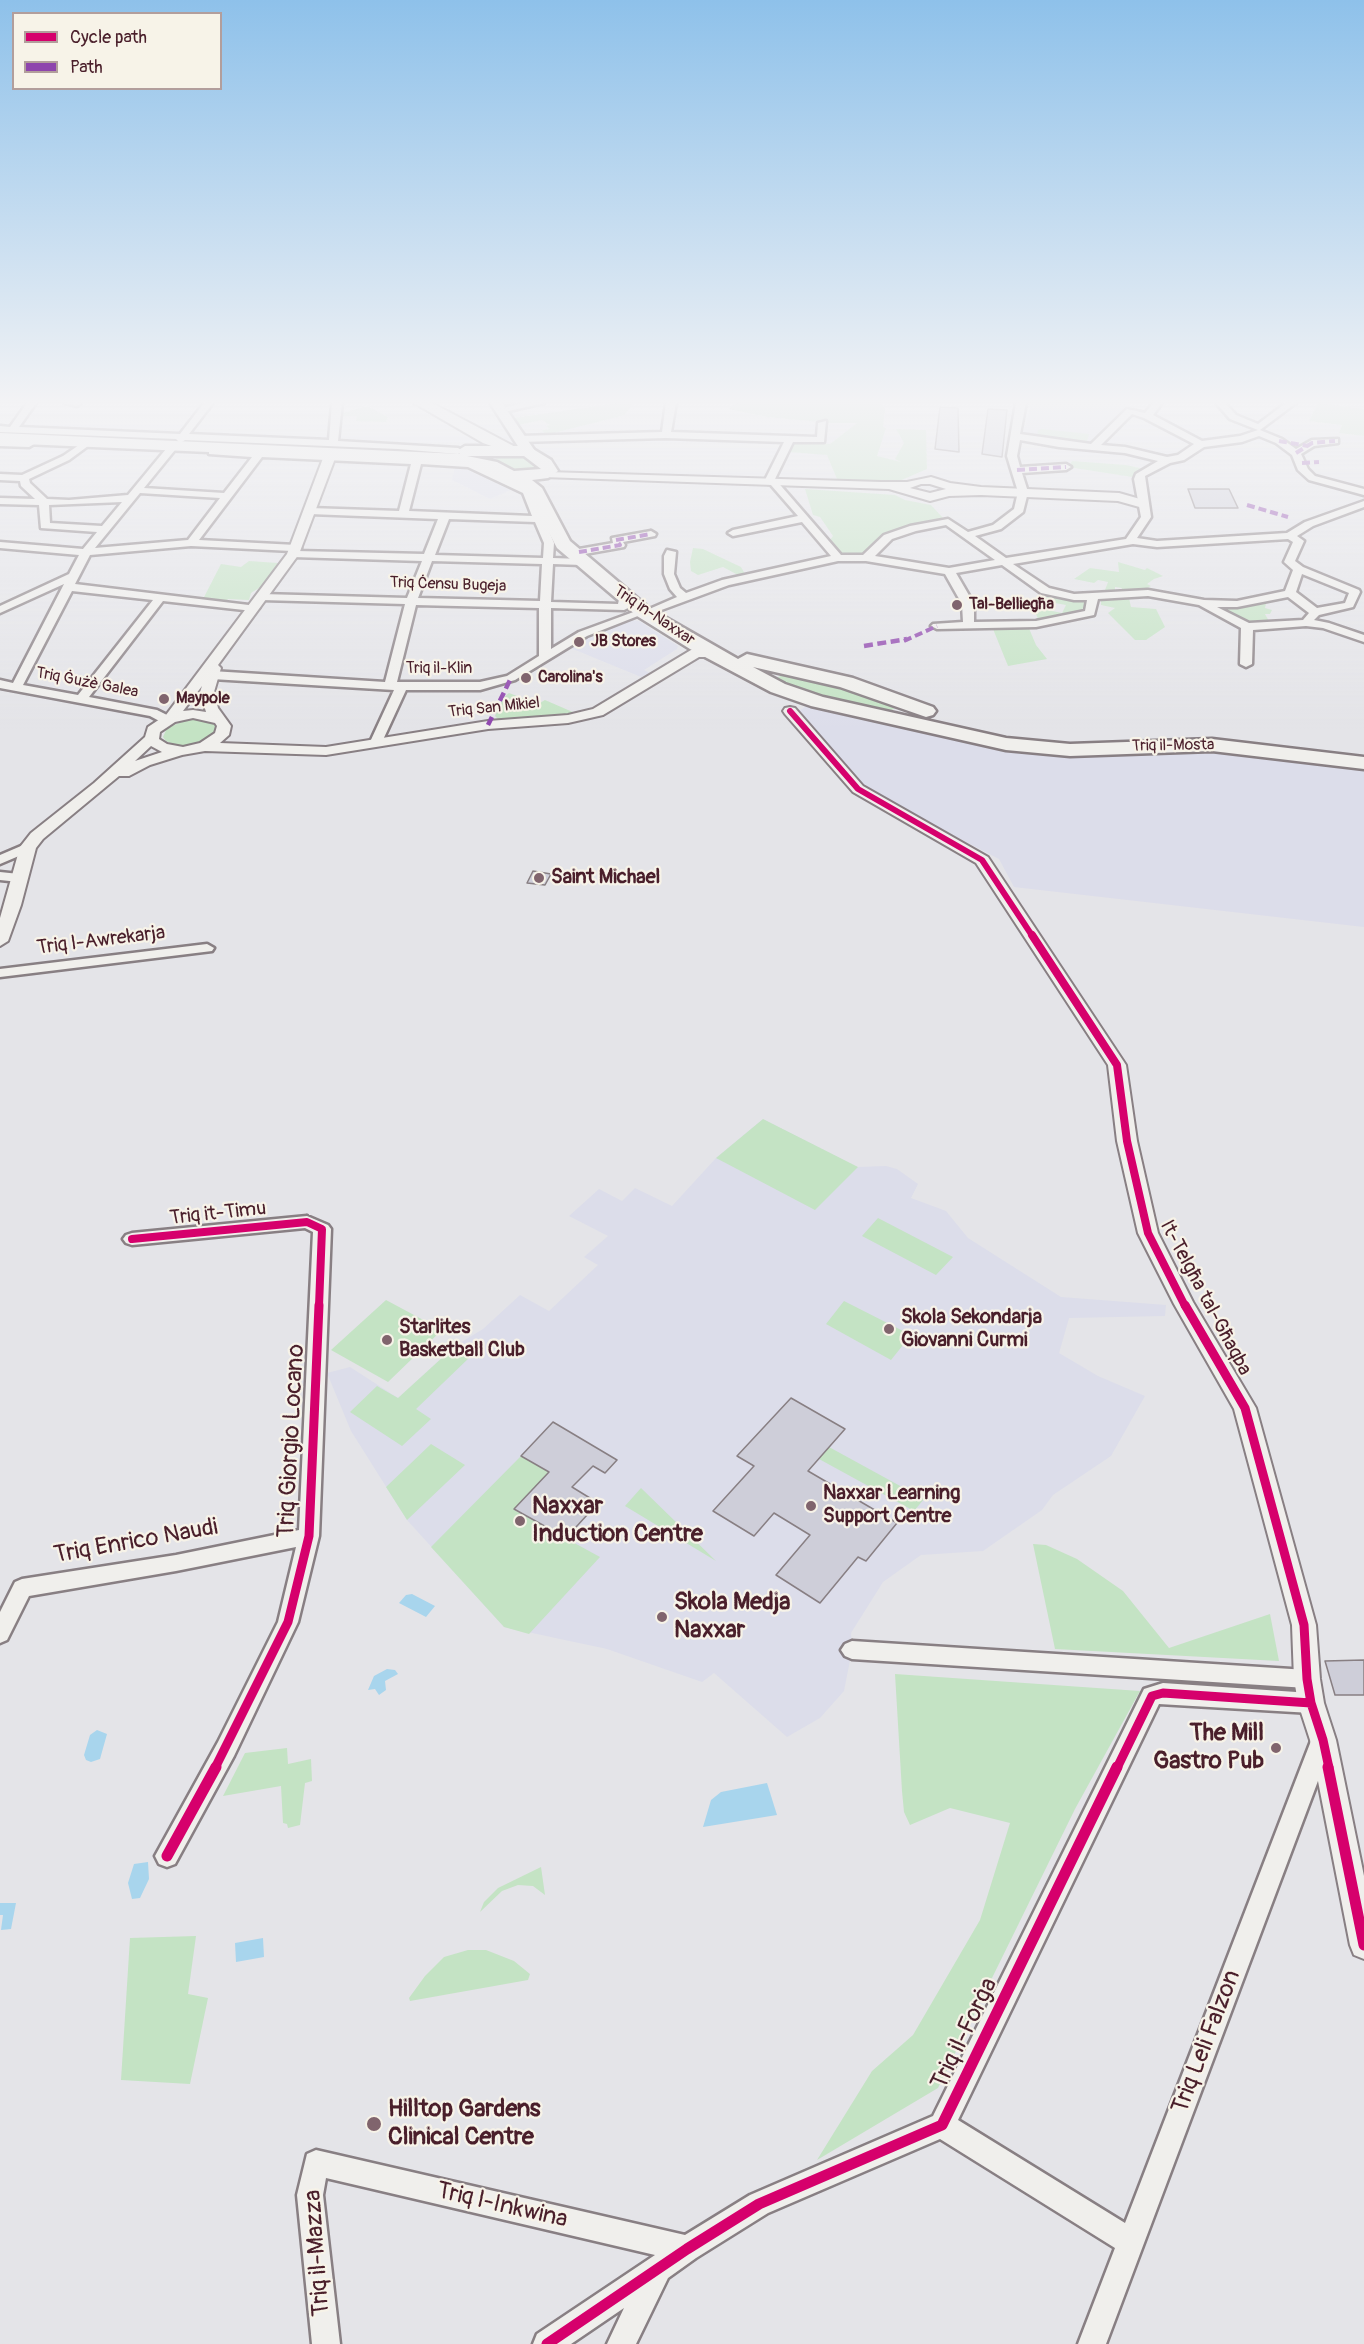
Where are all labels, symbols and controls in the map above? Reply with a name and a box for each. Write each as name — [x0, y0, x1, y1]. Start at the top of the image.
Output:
legend — [12, 12, 222, 90]
text: Cycle path — [70, 26, 147, 49]
text: Path — [70, 56, 103, 79]
street label: Triq Ċensu Bugeja — [389, 573, 507, 597]
street label: Triq in-Naxxar — [610, 582, 698, 650]
place label: Tal-Belliegħa — [969, 595, 1054, 615]
marker: Tal-Belliegħa — [950, 598, 964, 612]
place label: JB Stores — [591, 632, 656, 652]
marker: JB Stores — [572, 635, 586, 649]
street label: Triq il-Klin — [406, 659, 472, 679]
street label: Triq Ġużè Galea — [34, 664, 140, 702]
place label: Carolina's — [538, 668, 603, 688]
marker: Carolina's — [519, 671, 533, 685]
place label: Maypole — [176, 689, 230, 709]
marker: Maypole — [157, 692, 171, 706]
street label: Triq San Mikiel — [447, 694, 541, 722]
street label: Triq il-Mosta — [1132, 736, 1214, 756]
place label: Saint Michael — [551, 866, 660, 890]
marker: Saint Michael — [532, 871, 546, 885]
street label: Triq l-Awrekarja — [35, 921, 167, 961]
street label: Triq it-Timu — [168, 1197, 268, 1231]
street label: It-Telgħa tal-Għaqba — [1154, 1216, 1256, 1380]
place label: Skola Sekondarja Giovanni Curmi — [901, 1306, 1042, 1353]
place label: Starlites Basketball Club — [399, 1316, 525, 1363]
marker: Skola Sekondarja Giovanni Curmi — [882, 1322, 896, 1336]
marker: Starlites Basketball Club — [380, 1333, 394, 1347]
street label: Triq Giorgio Locano — [273, 1343, 311, 1539]
place label: Naxxar Learning Support Centre — [823, 1482, 960, 1529]
place label: Naxxar Induction Centre — [532, 1493, 703, 1549]
marker: Naxxar Learning Support Centre — [804, 1499, 818, 1513]
street label: Triq Enrico Naudi — [52, 1513, 220, 1571]
marker: Naxxar Induction Centre — [513, 1514, 527, 1528]
place label: Skola Medja Naxxar — [674, 1589, 791, 1645]
marker: Skola Medja Naxxar — [655, 1610, 669, 1624]
place label: The Mill Gastro Pub — [1153, 1720, 1264, 1776]
marker: The Mill Gastro Pub — [1269, 1741, 1283, 1755]
street label: Triq Leli Falzon — [1166, 1966, 1248, 2118]
street label: Triq il-Forġa — [926, 1974, 1004, 2094]
place label: Hilltop Gardens Clinical Centre — [388, 2096, 541, 2152]
marker: Hilltop Gardens Clinical Centre — [365, 2115, 383, 2133]
street label: Triq l-Inkwina — [434, 2177, 570, 2235]
street label: Triq il-Mazza — [299, 2189, 337, 2317]

